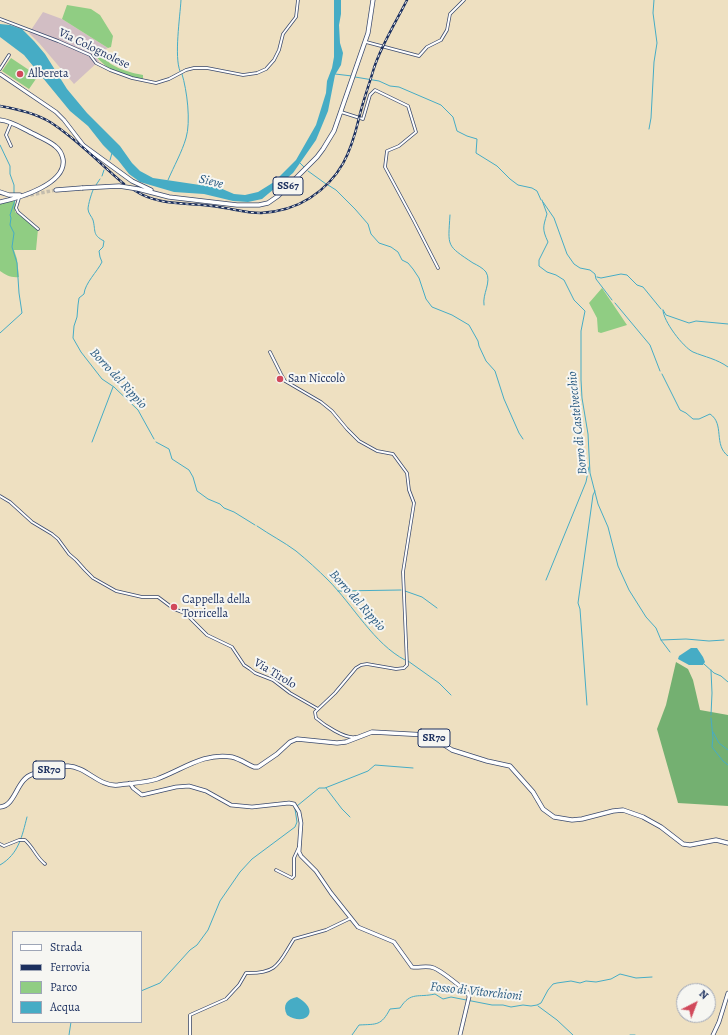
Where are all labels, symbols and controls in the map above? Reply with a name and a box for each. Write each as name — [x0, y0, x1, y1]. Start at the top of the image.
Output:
street label: Via Colognolese — [56, 26, 132, 72]
place label: Albereta — [28, 67, 69, 81]
marker: Albereta — [15, 69, 25, 79]
water label: Sieve — [197, 171, 225, 193]
road number: SS67 — [273, 177, 303, 195]
water label: Borro del Rippio — [86, 346, 150, 412]
water label: Borro di Castelvecchio — [565, 371, 591, 475]
place label: San Niccolò — [288, 372, 345, 386]
marker: San Niccolò — [275, 374, 285, 384]
water label: Borro del Rippio — [326, 567, 388, 635]
place label: Cappella della Torricella — [182, 593, 250, 621]
marker: Cappella della Torricella — [169, 602, 179, 612]
street label: Via Tirolo — [251, 656, 299, 692]
road number: SR70 — [418, 729, 450, 747]
road number: SR70 — [33, 761, 65, 779]
legend — [12, 931, 142, 1023]
text: Strada — [50, 939, 82, 955]
text: Ferrovia — [50, 959, 90, 975]
text: Parco — [50, 979, 77, 995]
water label: Fosso di Vitorchioni — [429, 979, 523, 1005]
north arrow — [676, 983, 716, 1023]
text: N — [696, 986, 712, 1003]
text: Acqua — [50, 999, 80, 1015]

